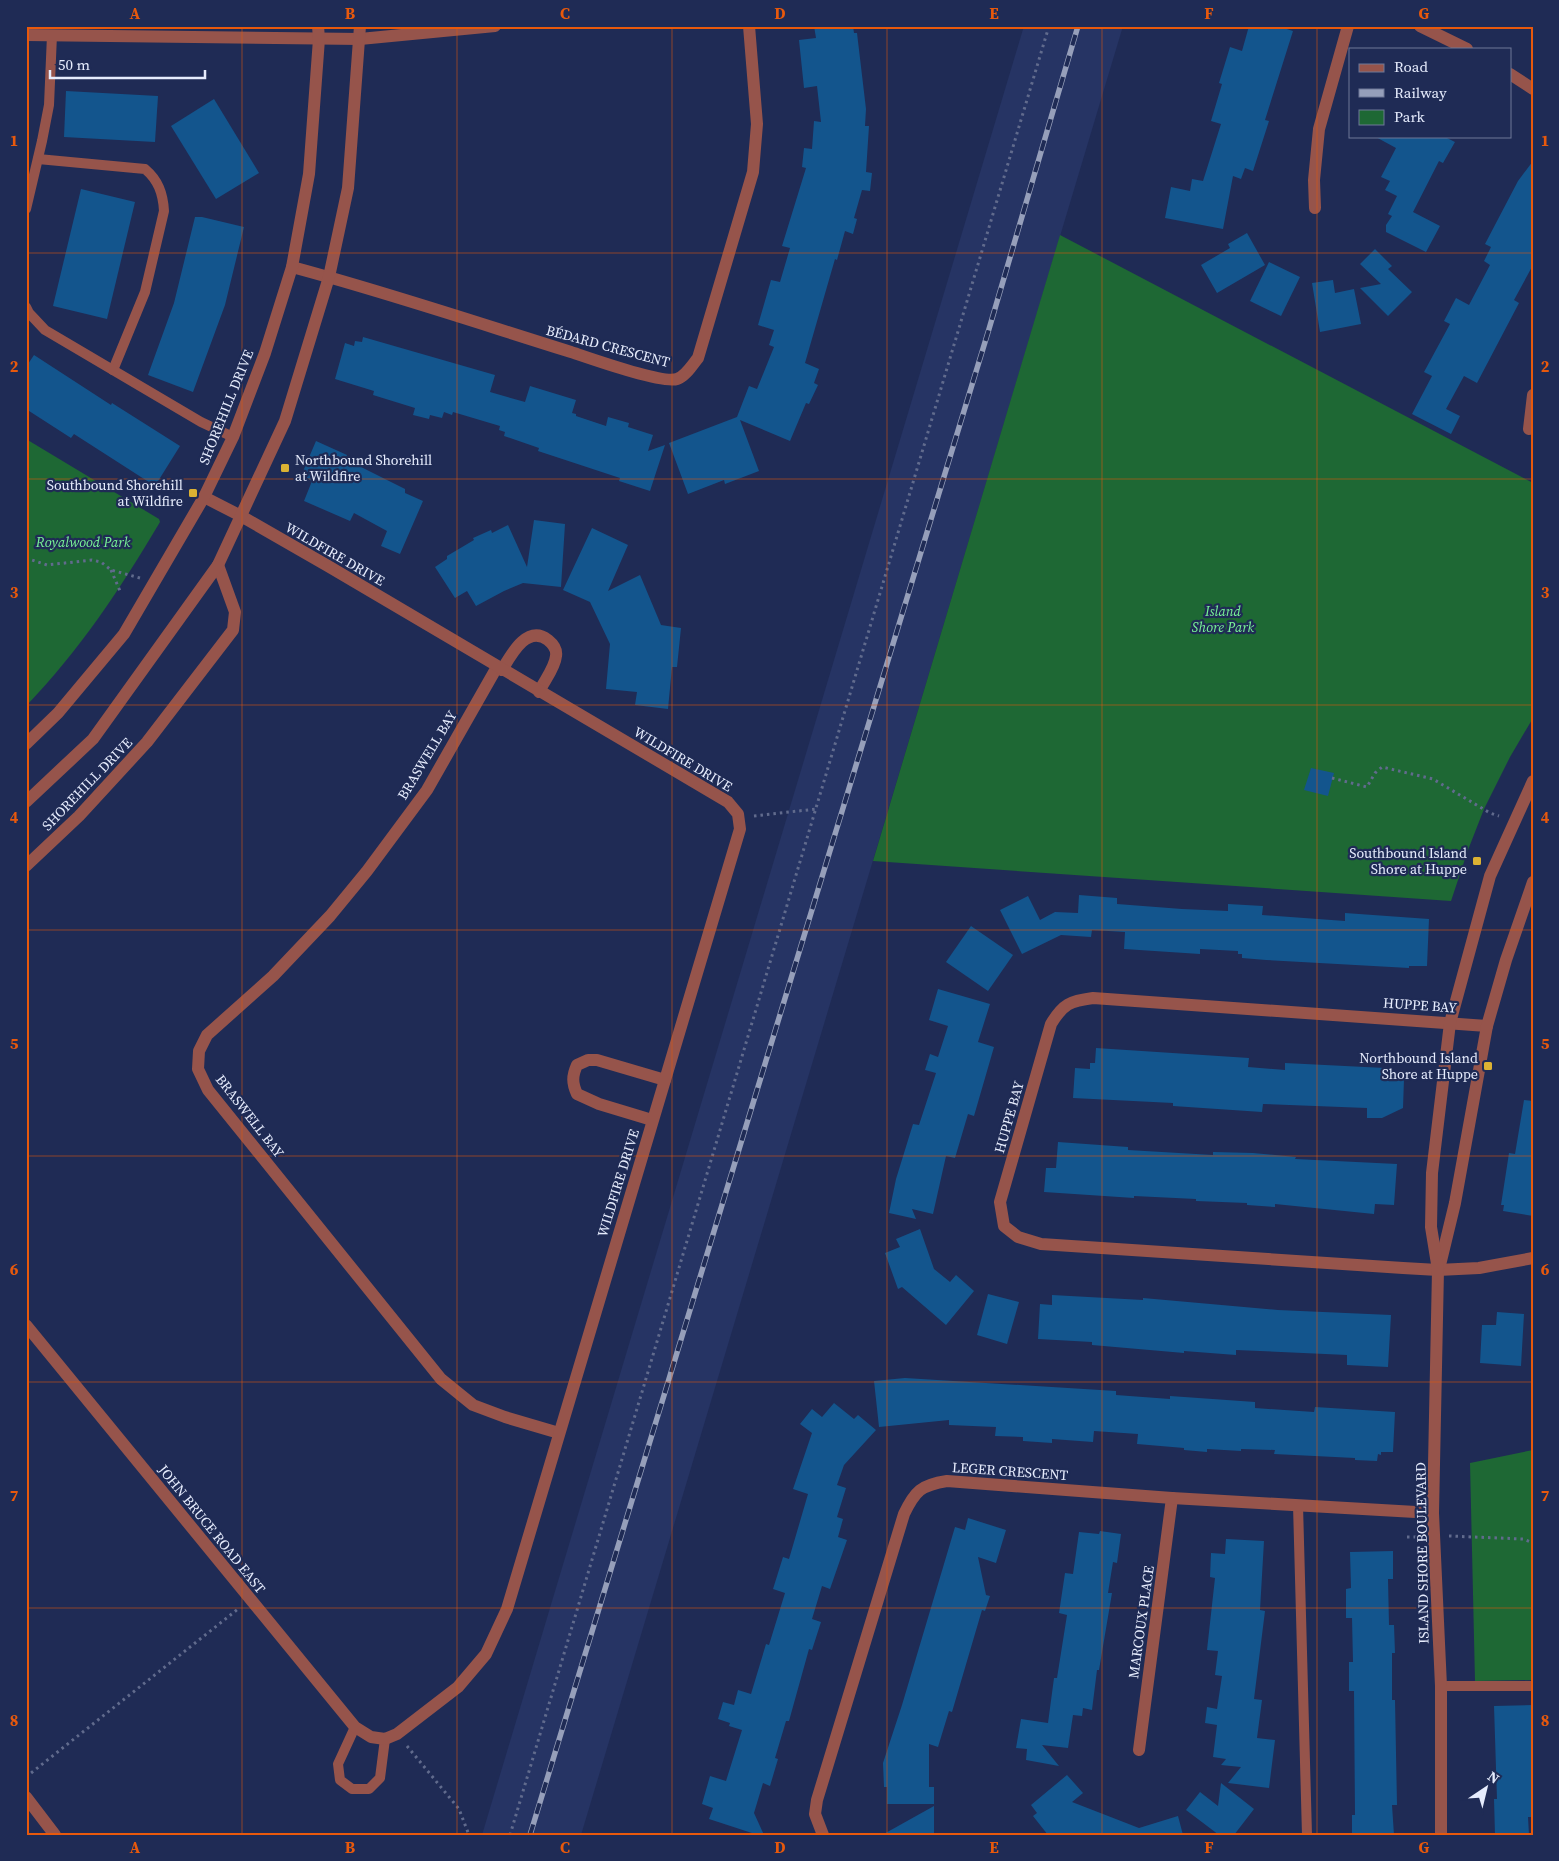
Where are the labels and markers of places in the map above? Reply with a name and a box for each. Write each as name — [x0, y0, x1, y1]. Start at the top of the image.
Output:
place label: Northbound Shorehill at Wildfire — [295, 450, 432, 486]
marker: Northbound Shorehill at Wildfire — [279, 462, 291, 474]
place label: Southbound Shorehill at Wildfire — [47, 475, 183, 511]
marker: Southbound Shorehill at Wildfire — [187, 487, 199, 499]
place label: Southbound Island Shore at Huppe — [1349, 843, 1467, 879]
marker: Southbound Island Shore at Huppe — [1471, 855, 1483, 867]
place label: Northbound Island Shore at Huppe — [1359, 1048, 1478, 1084]
marker: Northbound Island Shore at Huppe — [1482, 1060, 1494, 1072]

